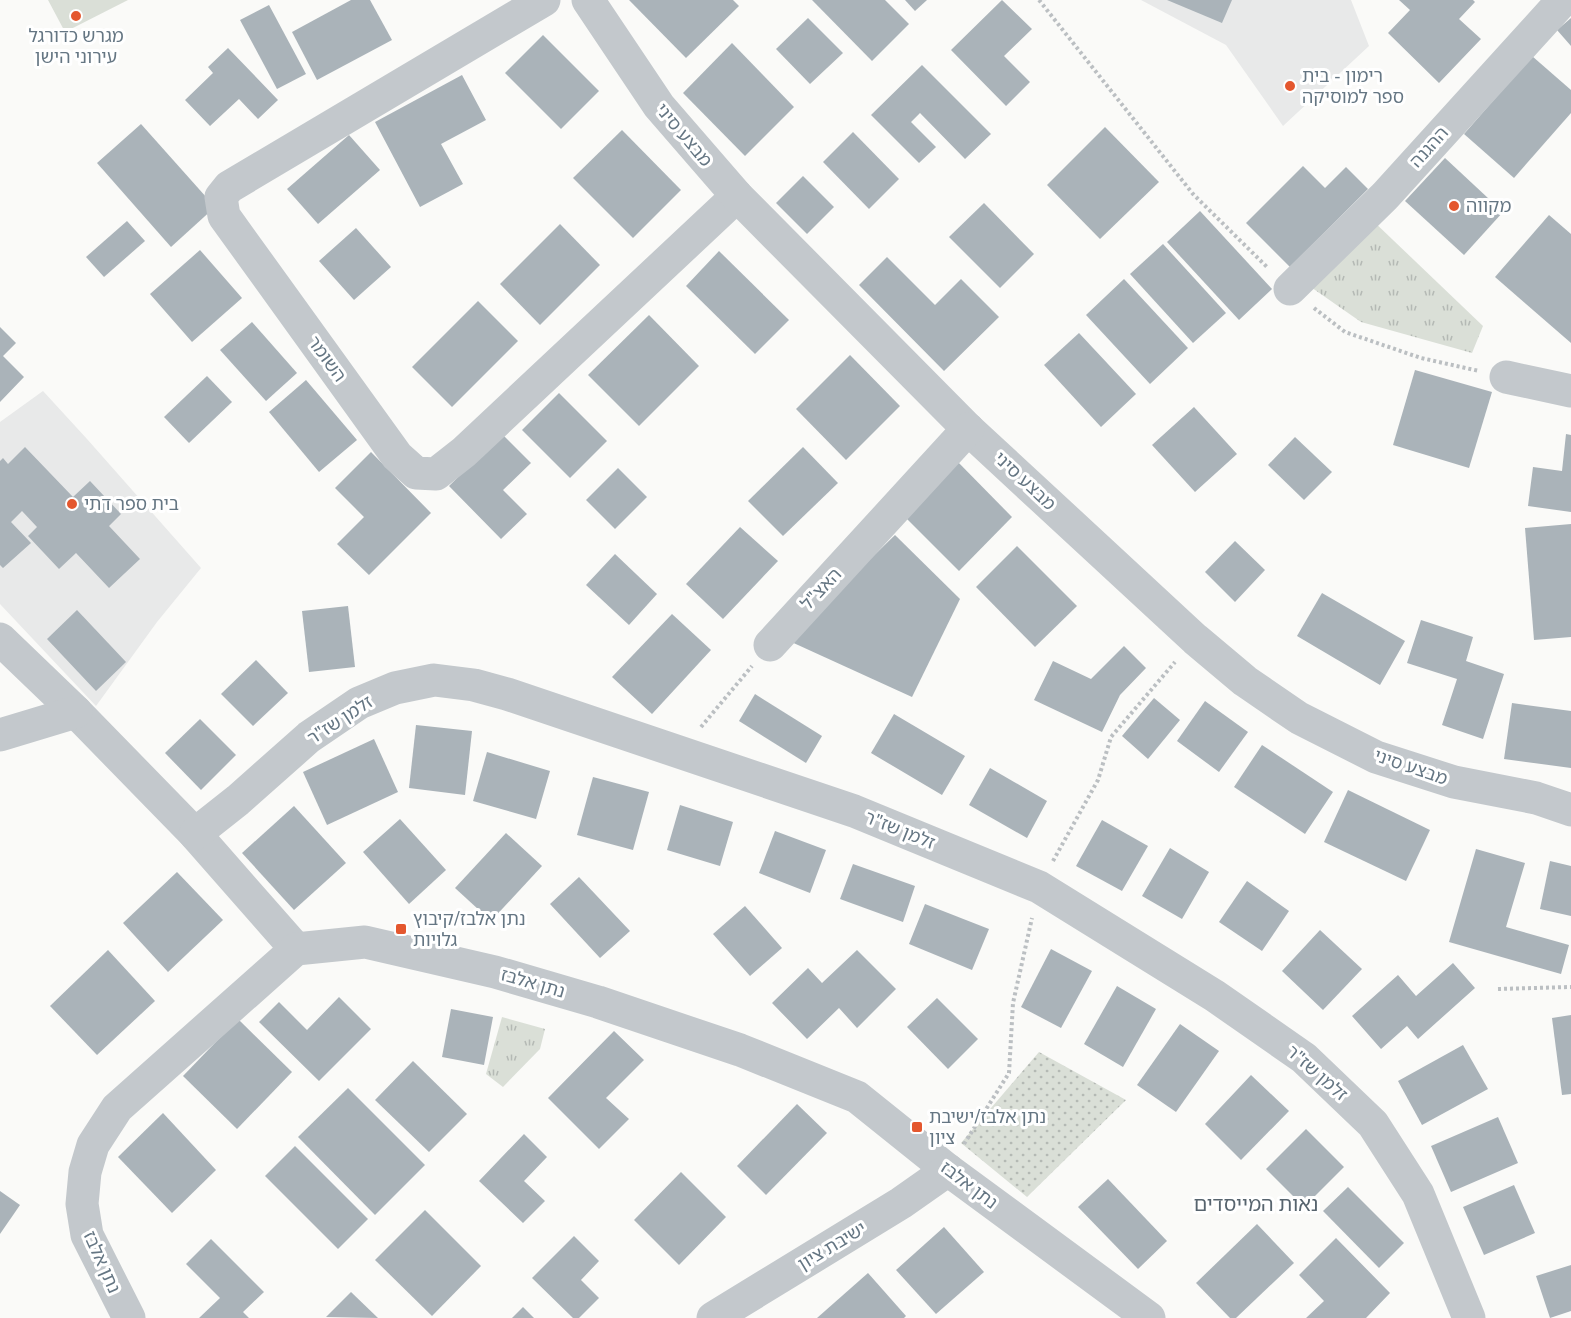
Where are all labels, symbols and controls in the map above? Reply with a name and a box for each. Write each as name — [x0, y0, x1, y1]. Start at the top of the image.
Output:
marker: מגרש כדורגל עירוני הישן — [69, 9, 83, 23]
place label: מגרש כדורגל עירוני הישן — [28, 25, 124, 67]
place label: רימון - בית ספר למוסיקה — [1302, 65, 1404, 107]
marker: רימון - בית ספר למוסיקה — [1283, 79, 1297, 93]
street label: מבצע סיני — [652, 99, 717, 171]
street label: ההגנה — [1405, 122, 1452, 171]
place label: מקווה — [1466, 195, 1511, 216]
marker: מקווה — [1447, 199, 1461, 213]
street label: השומר — [304, 332, 351, 386]
street label: מבצע סיני — [990, 447, 1060, 514]
place label: בית ספר דתי — [84, 493, 179, 514]
marker: בית ספר דתי — [65, 497, 79, 511]
street label: האצ"ל — [796, 563, 845, 614]
street label: זלמן שז"ר — [303, 691, 376, 748]
street label: מבצע סיני — [1372, 744, 1451, 789]
street label: זלמן שז"ר — [862, 806, 938, 853]
place label: נתן אלבז/קיבוץ גלויות — [413, 908, 526, 950]
marker: נתן אלבז/קיבוץ גלויות — [394, 922, 408, 936]
street label: נתן אלבז — [499, 963, 568, 1002]
street label: זלמן שז"ר — [1283, 1041, 1352, 1105]
place label: נתן אלבז/ישיבת ציון — [929, 1106, 1046, 1148]
marker: נתן אלבז/ישיבת ציון — [910, 1120, 924, 1134]
street label: נתן אלבז — [937, 1156, 1002, 1213]
district label: נאות המייסדים — [1194, 1192, 1318, 1216]
street label: ישיבת ציון — [794, 1217, 870, 1274]
street label: נתן אלבז — [80, 1228, 125, 1296]

